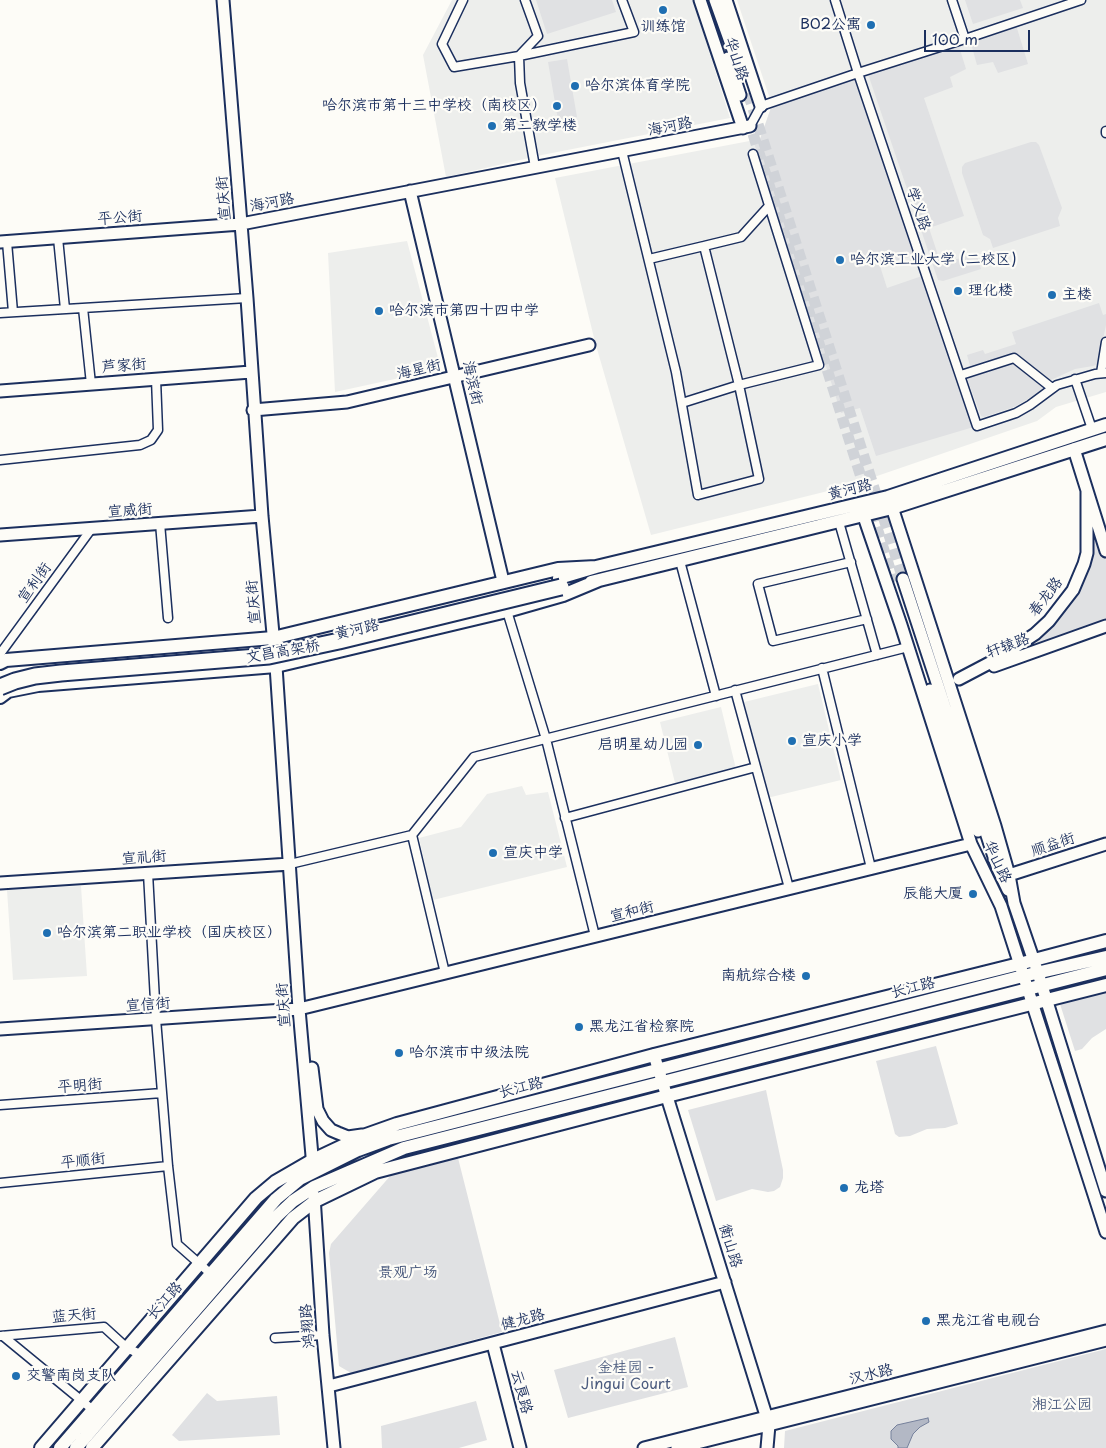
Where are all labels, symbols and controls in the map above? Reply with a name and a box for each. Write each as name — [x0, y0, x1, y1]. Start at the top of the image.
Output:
marker: 训练馆 — [657, 4, 669, 16]
place label: B02公寓 — [800, 16, 861, 34]
place label: 训练馆 — [641, 18, 685, 36]
marker: B02公寓 — [865, 19, 877, 31]
scale bar — [926, 20, 1032, 52]
text: 100 m — [932, 27, 978, 50]
street label: 华山路 — [720, 35, 752, 83]
place label: 哈尔滨体育学院 — [585, 77, 690, 95]
marker: 哈尔滨体育学院 — [569, 80, 581, 92]
place label: 哈尔滨市第十三中学校（南校区） — [322, 97, 547, 115]
marker: 哈尔滨市第十三中学校（南校区） — [551, 100, 563, 112]
street label: 海河路 — [646, 114, 694, 140]
place label: 第二教学楼 — [502, 117, 577, 135]
marker: 第二教学楼 — [486, 120, 498, 132]
street label: 宣庆街 — [213, 175, 235, 221]
street label: 学义路 — [902, 185, 934, 233]
street label: 海河路 — [248, 190, 296, 216]
street label: 平公街 — [97, 207, 143, 229]
place label: 哈尔滨工业大学 (二校区) — [850, 251, 1017, 269]
marker: 哈尔滨工业大学 (二校区) — [834, 254, 846, 266]
place label: 理化楼 — [968, 282, 1013, 300]
marker: 理化楼 — [952, 285, 964, 297]
place label: 主楼 — [1062, 286, 1092, 304]
marker: 主楼 — [1046, 289, 1058, 301]
place label: 哈尔滨市第四十四中学 — [389, 302, 539, 320]
marker: 哈尔滨市第四十四中学 — [373, 305, 385, 317]
street label: 芦家街 — [101, 355, 147, 377]
street label: 海星街 — [395, 356, 443, 384]
street label: 海滨街 — [458, 359, 486, 407]
street label: 黄河路 — [826, 476, 874, 504]
street label: 宣威街 — [107, 500, 153, 522]
street label: 宣利街 — [14, 560, 56, 606]
street label: 春龙路 — [1025, 574, 1067, 620]
street label: 宣庆街 — [243, 579, 265, 625]
street label: 黄河路 — [333, 616, 381, 644]
street label: 轩辕路 — [984, 630, 1032, 662]
street label: 文昌高架桥 — [245, 637, 321, 667]
place label: 宣庆小学 — [802, 732, 862, 750]
marker: 宣庆小学 — [786, 735, 798, 747]
place label: 启明星幼儿园 — [598, 736, 688, 754]
marker: 启明星幼儿园 — [692, 739, 704, 751]
street label: 顺益街 — [1029, 829, 1077, 861]
street label: 华山路 — [979, 838, 1015, 886]
place label: 宣庆中学 — [503, 844, 563, 862]
street label: 宣礼街 — [121, 847, 167, 869]
marker: 宣庆中学 — [487, 847, 499, 859]
place label: 辰能大厦 — [903, 885, 963, 903]
marker: 辰能大厦 — [967, 888, 979, 900]
street label: 宣和街 — [608, 898, 656, 926]
place label: 哈尔滨第二职业学校（国庆校区） — [57, 924, 282, 942]
marker: 哈尔滨第二职业学校（国庆校区） — [41, 927, 53, 939]
place label: 南航综合楼 — [721, 967, 796, 985]
marker: 南航综合楼 — [800, 970, 812, 982]
street label: 长江路 — [889, 974, 937, 1002]
street label: 宣庆街 — [273, 982, 295, 1028]
street label: 宣信街 — [125, 994, 171, 1016]
place label: 黑龙江省检察院 — [589, 1018, 694, 1036]
marker: 黑龙江省检察院 — [573, 1021, 585, 1033]
place label: 哈尔滨市中级法院 — [409, 1044, 529, 1062]
marker: 哈尔滨市中级法院 — [393, 1047, 405, 1059]
street label: 长江路 — [497, 1074, 545, 1102]
street label: 平明街 — [57, 1075, 103, 1097]
street label: 平顺街 — [60, 1150, 106, 1172]
place label: 龙塔 — [854, 1179, 884, 1197]
marker: 龙塔 — [838, 1182, 850, 1194]
street label: 衡山路 — [715, 1222, 745, 1270]
park label: 景观广场 — [378, 1264, 438, 1282]
street label: 长江路 — [143, 1278, 187, 1324]
street label: 鸿翔路 — [297, 1303, 319, 1349]
street label: 蓝天街 — [51, 1305, 97, 1327]
street label: 健龙路 — [499, 1305, 547, 1335]
place label: 黑龙江省电视台 — [936, 1312, 1041, 1330]
marker: 黑龙江省电视台 — [920, 1315, 932, 1327]
park label: 金桂园 - Jingui Court — [581, 1359, 671, 1394]
street label: 汉水路 — [847, 1361, 895, 1389]
place label: 交警南岗支队 — [26, 1367, 116, 1385]
street label: 云良路 — [506, 1368, 536, 1416]
marker: 交警南岗支队 — [10, 1370, 22, 1382]
park label: 湘江公园 — [1032, 1396, 1092, 1414]

